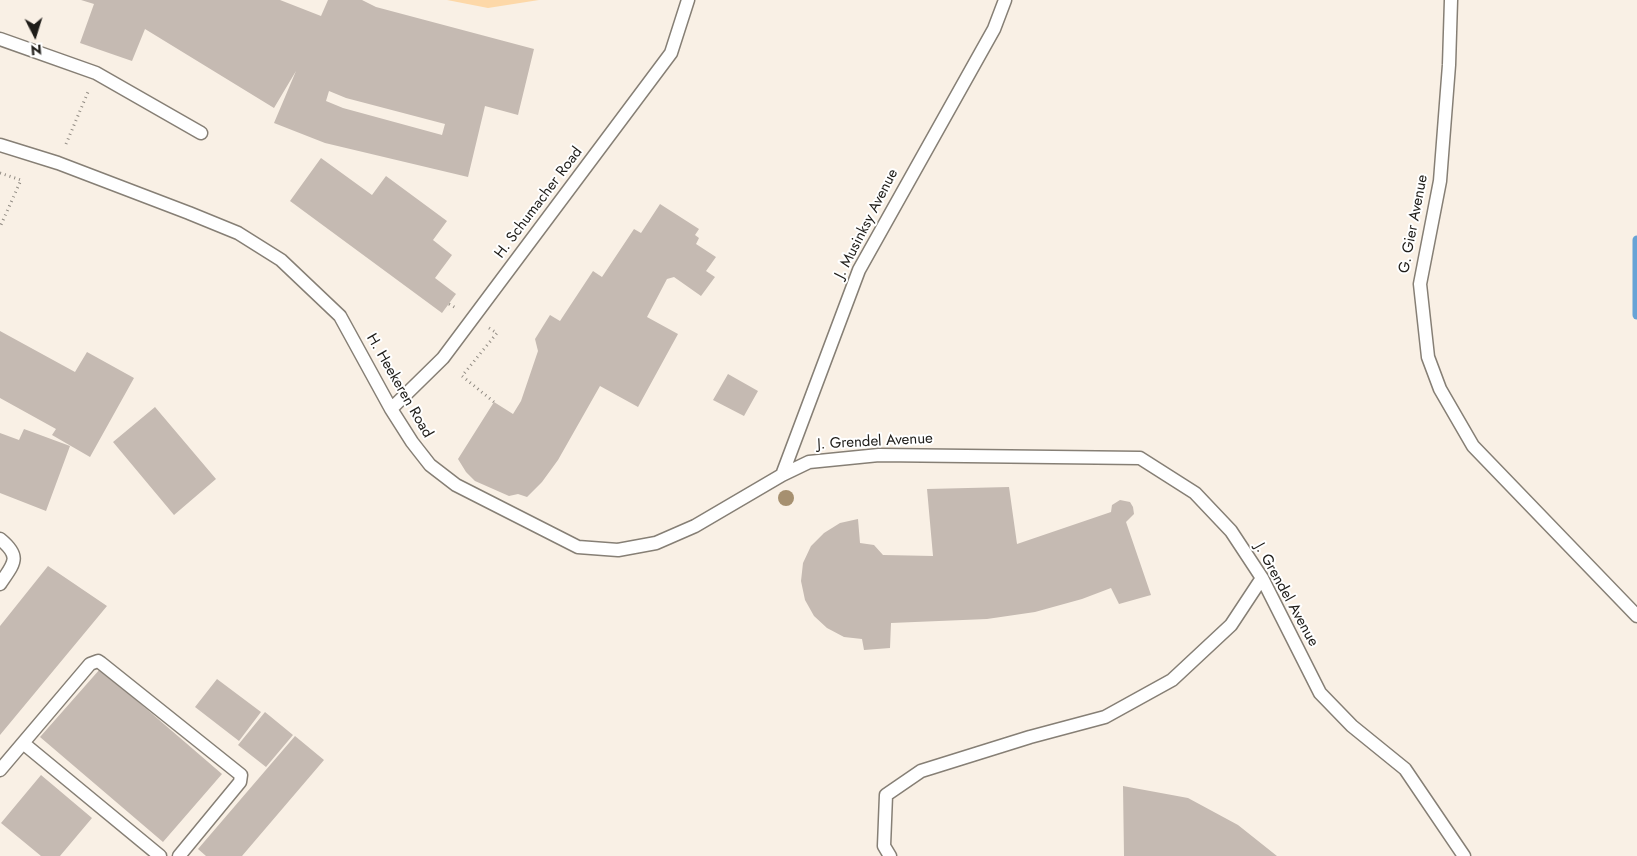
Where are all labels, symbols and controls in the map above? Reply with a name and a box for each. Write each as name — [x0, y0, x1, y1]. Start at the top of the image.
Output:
north arrow — [10, 10, 60, 60]
text: N — [30, 39, 43, 60]
street label: H. Schumacher Road — [491, 144, 587, 262]
street label: J. Musinksy Avenue — [832, 166, 902, 282]
street label: G. Gier Avenue — [1396, 173, 1432, 275]
street label: H. Heekeren Road — [362, 331, 436, 441]
street label: J. Grendel Avenue — [817, 430, 933, 454]
street label: J. Grendel Avenue — [1250, 540, 1322, 650]

